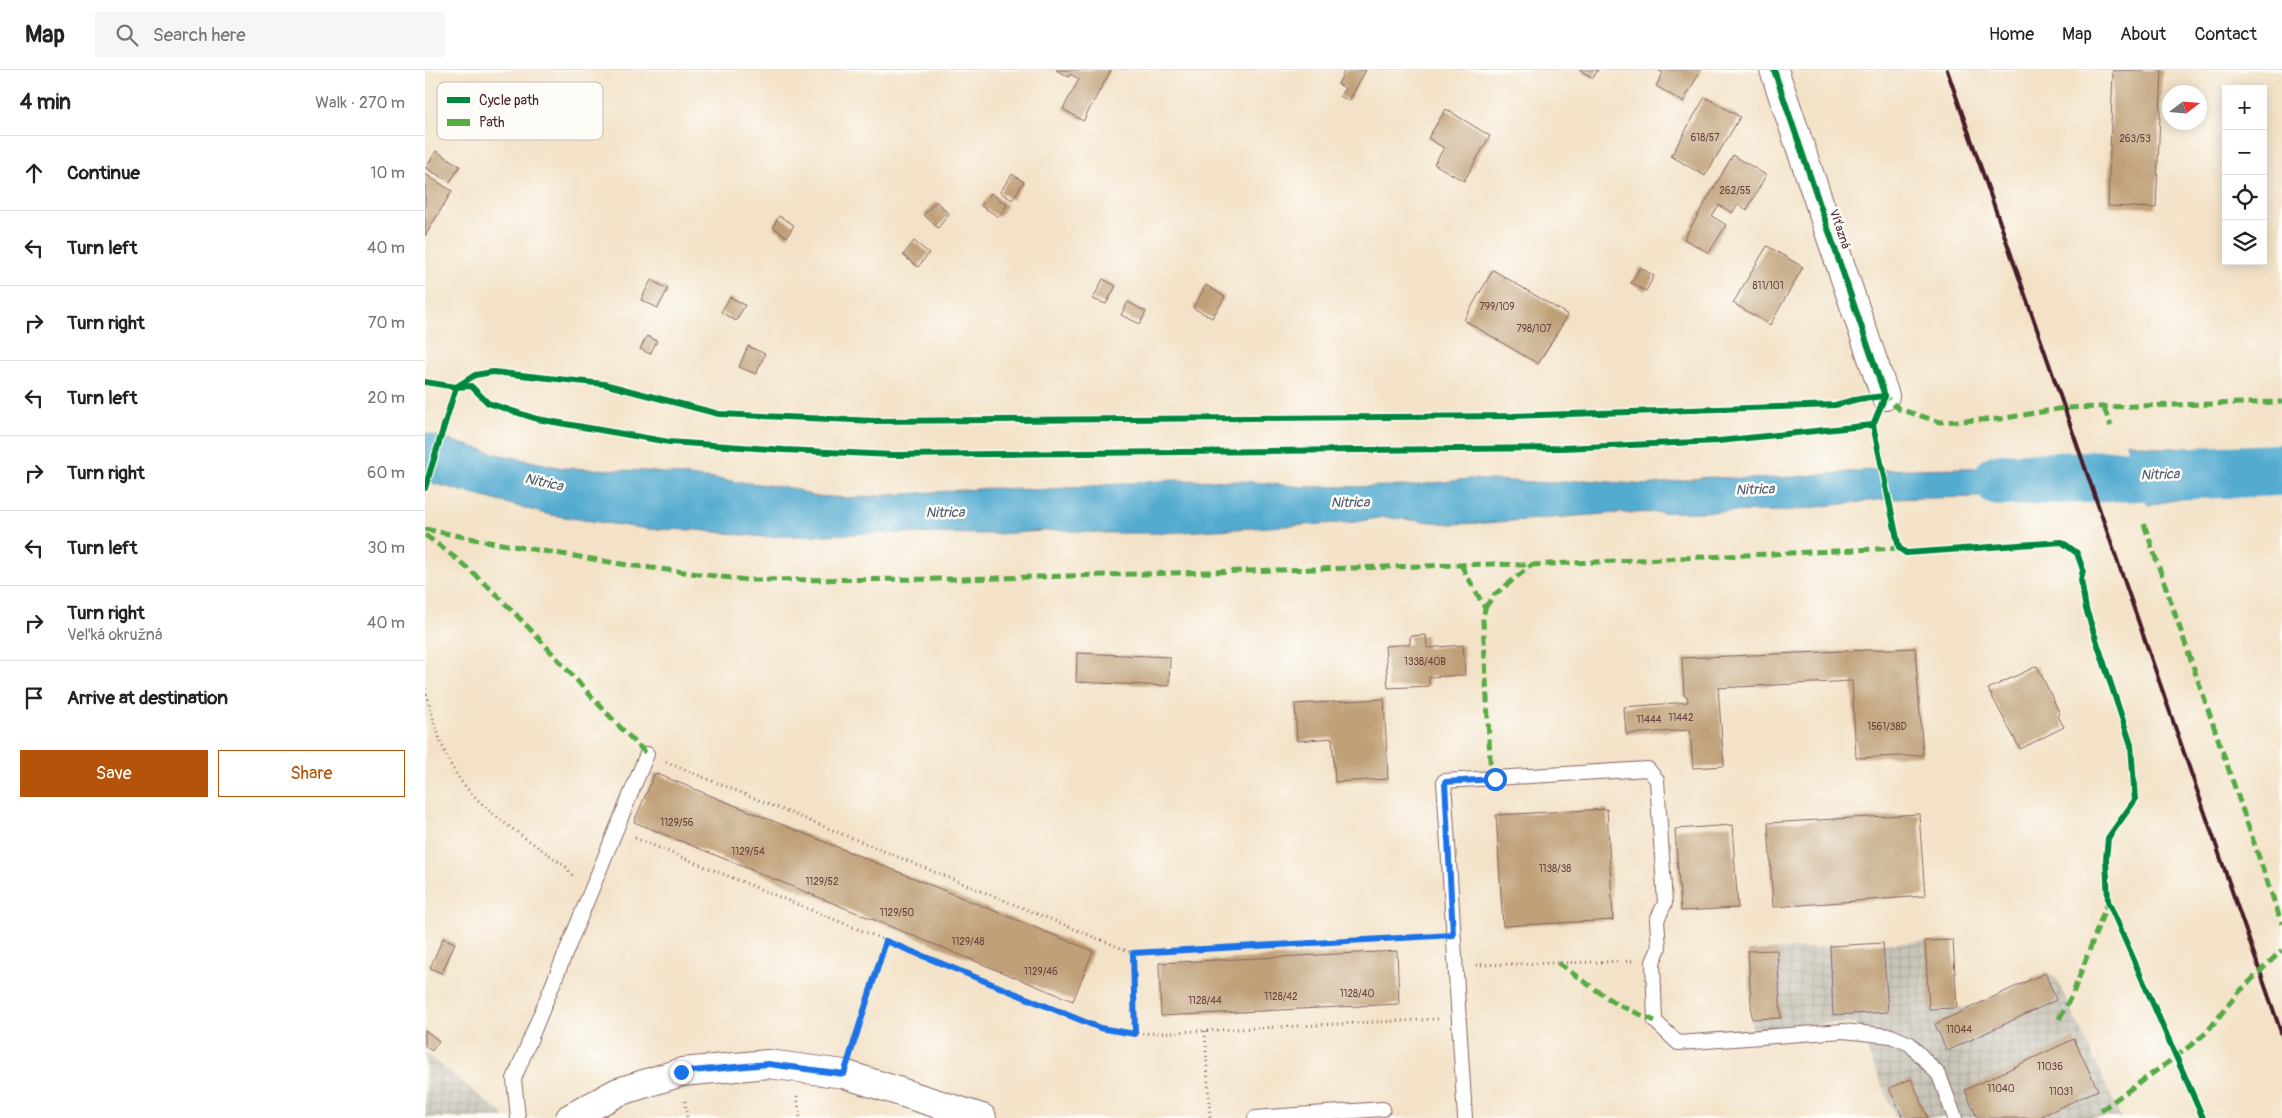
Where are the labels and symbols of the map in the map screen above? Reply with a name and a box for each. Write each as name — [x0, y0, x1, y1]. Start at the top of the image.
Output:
legend — [437, 82, 603, 140]
north arrow — [2162, 85, 2207, 130]
text: Cycle path — [479, 92, 539, 109]
text: Path — [479, 114, 504, 131]
house number: 618/57 — [1690, 132, 1720, 144]
house number: 263/53 — [2119, 133, 2151, 145]
house number: 262/55 — [1719, 185, 1751, 197]
street label: Víťazná — [1826, 207, 1853, 251]
house number: 811/101 — [1752, 280, 1784, 292]
house number: 799/109 — [1479, 301, 1515, 313]
house number: 798/107 — [1516, 323, 1552, 335]
water label: Nitrica — [2140, 465, 2181, 484]
water label: Nitrica — [523, 470, 566, 495]
water label: Nitrica — [1735, 480, 1776, 499]
water label: Nitrica — [1331, 494, 1371, 511]
water label: Nitrica — [926, 504, 966, 521]
house number: 1338/40B — [1404, 656, 1446, 668]
house number: 11442 — [1668, 712, 1694, 724]
house number: 11444 — [1636, 714, 1662, 726]
house number: 1561/38D — [1867, 721, 1907, 733]
route start — [1484, 768, 1507, 791]
house number: 1129/56 — [660, 817, 694, 829]
house number: 1129/54 — [731, 846, 765, 858]
house number: 1138/38 — [1539, 863, 1571, 875]
house number: 1129/52 — [805, 876, 839, 888]
house number: 1129/50 — [880, 907, 914, 919]
house number: 1129/48 — [952, 936, 985, 948]
house number: 1129/46 — [1024, 966, 1058, 978]
house number: 1128/40 — [1340, 988, 1375, 1000]
house number: 1128/42 — [1264, 991, 1298, 1003]
house number: 1128/44 — [1188, 995, 1222, 1007]
house number: 11044 — [1946, 1024, 1972, 1036]
route end — [670, 1061, 693, 1084]
house number: 11036 — [2037, 1061, 2063, 1073]
house number: 11040 — [1987, 1083, 2015, 1095]
house number: 11031 — [2049, 1086, 2073, 1098]

